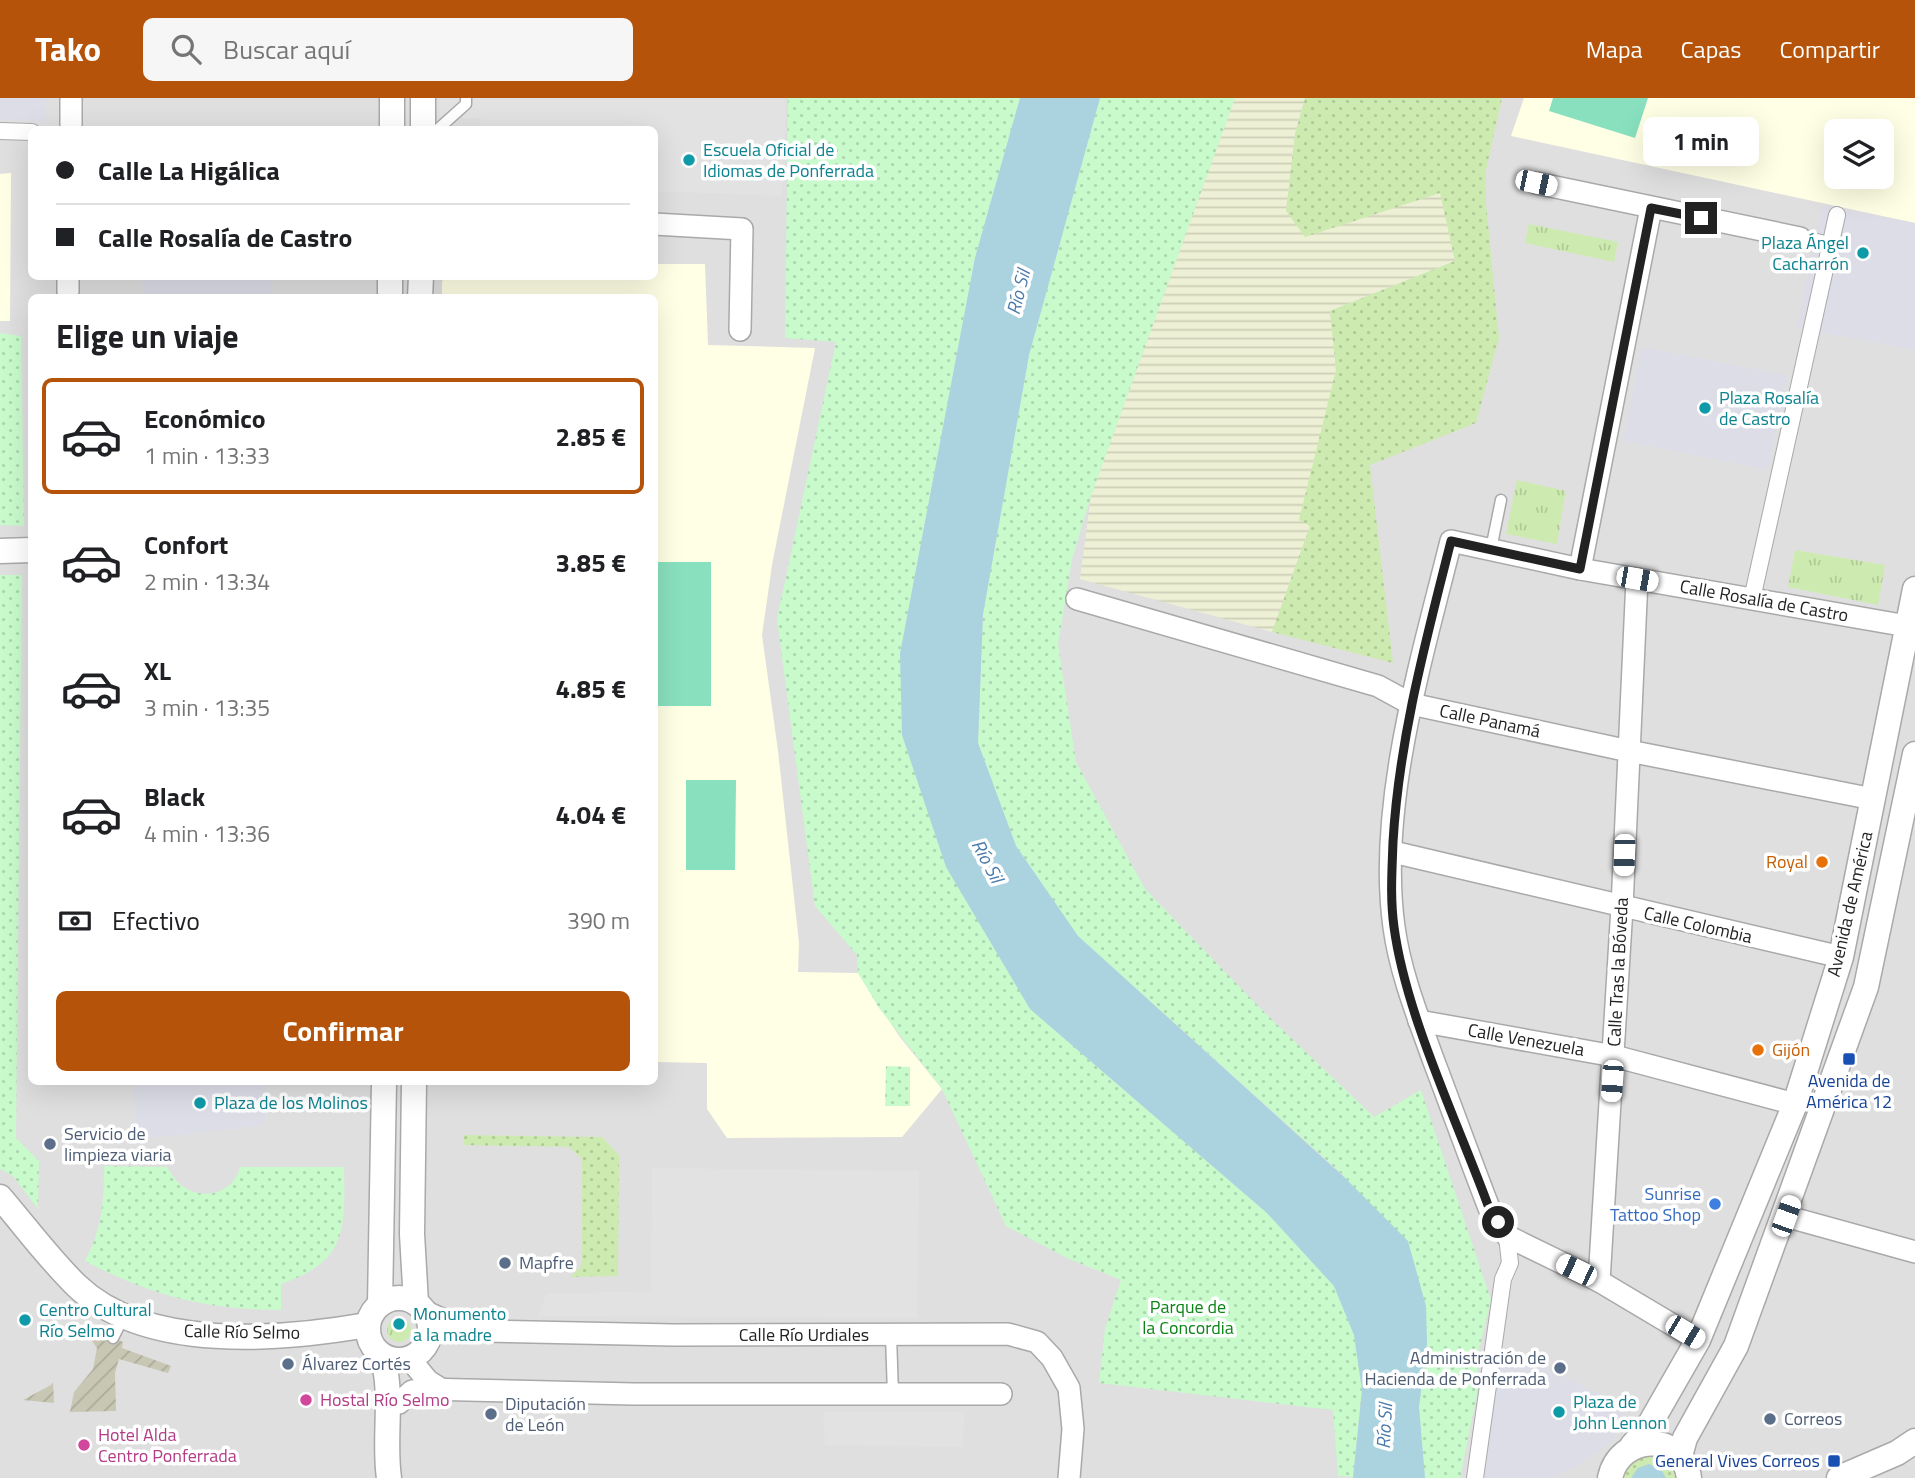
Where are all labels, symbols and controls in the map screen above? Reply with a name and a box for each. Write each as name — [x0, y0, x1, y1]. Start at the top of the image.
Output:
search box — [143, 18, 633, 81]
text: Tako — [35, 24, 101, 74]
icon: search — [167, 30, 205, 68]
text: Buscar aquí — [223, 30, 350, 69]
text: Mapa — [1586, 31, 1643, 67]
text: Capas — [1681, 31, 1741, 67]
text: Compartir — [1779, 31, 1880, 67]
callout: 1 min — [1643, 116, 1759, 166]
map controls — [1824, 119, 1894, 189]
button: layers — [1824, 119, 1894, 189]
text: 1 min — [1673, 124, 1729, 159]
place label: Escuela Oficial de Idiomas de Ponferrada — [703, 136, 874, 184]
text: Calle La Higálica — [98, 151, 280, 190]
marker: Escuela Oficial de Idiomas de Ponferrada — [681, 152, 697, 168]
car — [1514, 168, 1559, 198]
route end — [1685, 202, 1717, 234]
text: Calle Rosalía de Castro — [98, 218, 352, 257]
place label: Plaza Ángel Cacharrón — [1761, 229, 1849, 277]
marker: Plaza Ángel Cacharrón — [1855, 245, 1871, 261]
water label: Río Sil — [998, 264, 1038, 318]
text: Elige un viaje — [56, 312, 239, 360]
place label: Plaza Rosalía de Castro — [1719, 384, 1819, 432]
text: Económico — [144, 399, 266, 438]
marker: Plaza Rosalía de Castro — [1697, 400, 1713, 416]
icon: car — [60, 405, 123, 468]
text: 2.85 € — [555, 417, 626, 456]
text: 1 min · 13:33 — [144, 438, 270, 473]
text: Confort — [144, 525, 228, 564]
icon: car — [60, 531, 123, 594]
text: 3.85 € — [555, 543, 626, 582]
text: 2 min · 13:34 — [144, 564, 270, 599]
car — [1615, 565, 1660, 593]
street label: Calle Rosalía de Castro — [1678, 572, 1850, 629]
text: XL — [144, 651, 171, 690]
icon: car — [60, 657, 123, 720]
text: 4.85 € — [555, 669, 626, 708]
text: 3 min · 13:35 — [144, 690, 270, 725]
street label: Calle Panamá — [1437, 697, 1543, 744]
text: Black — [144, 777, 205, 816]
icon: car — [60, 783, 123, 846]
text: 4.04 € — [555, 795, 626, 834]
text: 4 min · 13:36 — [144, 816, 270, 851]
street label: Avenida de América — [1820, 828, 1879, 979]
water label: Río Sil — [965, 834, 1013, 889]
car — [1613, 834, 1636, 876]
place label: Royal — [1766, 848, 1808, 875]
marker: Royal — [1814, 854, 1830, 870]
street label: Calle Tras la Bóveda — [1600, 897, 1635, 1047]
street label: Calle Colombia — [1641, 899, 1755, 950]
text: Efectivo — [112, 901, 200, 940]
icon: cash — [56, 902, 94, 940]
text: 390 m — [567, 903, 630, 938]
button: Confirmar — [56, 991, 630, 1071]
street label: Calle Venezuela — [1466, 1016, 1587, 1063]
place label: Gijón — [1772, 1036, 1810, 1063]
marker: Gijón — [1750, 1042, 1766, 1058]
marker: Avenida de América 12 — [1841, 1051, 1857, 1067]
car — [1601, 1059, 1624, 1103]
place label: Avenida de América 12 — [1806, 1067, 1892, 1115]
place label: Plaza de los Molinos — [214, 1089, 368, 1116]
marker: Plaza de los Molinos — [192, 1095, 208, 1111]
place label: Servicio de limpieza viaria — [64, 1120, 172, 1168]
marker: Servicio de limpieza viaria — [42, 1136, 58, 1152]
place label: Sunrise Tattoo Shop — [1610, 1180, 1701, 1228]
car — [1769, 1193, 1804, 1239]
marker: Sunrise Tattoo Shop — [1707, 1196, 1723, 1212]
route start — [1482, 1206, 1514, 1238]
place label: Mapfre — [519, 1249, 574, 1276]
car — [1553, 1251, 1600, 1289]
marker: Mapfre — [497, 1255, 513, 1271]
park label: Parque de la Concordia — [1142, 1293, 1234, 1341]
place label: Centro Cultural Río Selmo — [39, 1296, 152, 1344]
place label: Monumento a la madre — [413, 1300, 506, 1348]
marker: Centro Cultural Río Selmo — [17, 1312, 33, 1328]
car — [1662, 1312, 1709, 1352]
marker: Monumento a la madre — [391, 1316, 407, 1332]
street label: Calle Río Selmo — [184, 1317, 300, 1346]
street label: Calle Río Urdiales — [739, 1321, 869, 1348]
place label: Administración de Hacienda de Ponferrada — [1365, 1344, 1546, 1392]
place label: Álvarez Cortés — [302, 1350, 411, 1377]
marker: Álvarez Cortés — [280, 1356, 296, 1372]
marker: Administración de Hacienda de Ponferrada — [1552, 1360, 1568, 1376]
place label: Hostal Río Selmo — [320, 1386, 449, 1413]
place label: Plaza de John Lennon — [1573, 1388, 1667, 1436]
place label: Diputación de León — [505, 1390, 586, 1438]
marker: Hostal Río Selmo — [298, 1392, 314, 1408]
water label: Río Sil — [1368, 1401, 1399, 1450]
marker: Plaza de John Lennon — [1551, 1404, 1567, 1420]
place label: Correos — [1784, 1405, 1842, 1432]
marker: Diputación de León — [483, 1406, 499, 1422]
marker: Correos — [1762, 1411, 1778, 1427]
place label: Hotel Alda Centro Ponferrada — [98, 1421, 237, 1469]
marker: Hotel Alda Centro Ponferrada — [76, 1437, 92, 1453]
place label: General Vives Correos — [1655, 1447, 1820, 1474]
marker: General Vives Correos — [1826, 1453, 1842, 1469]

